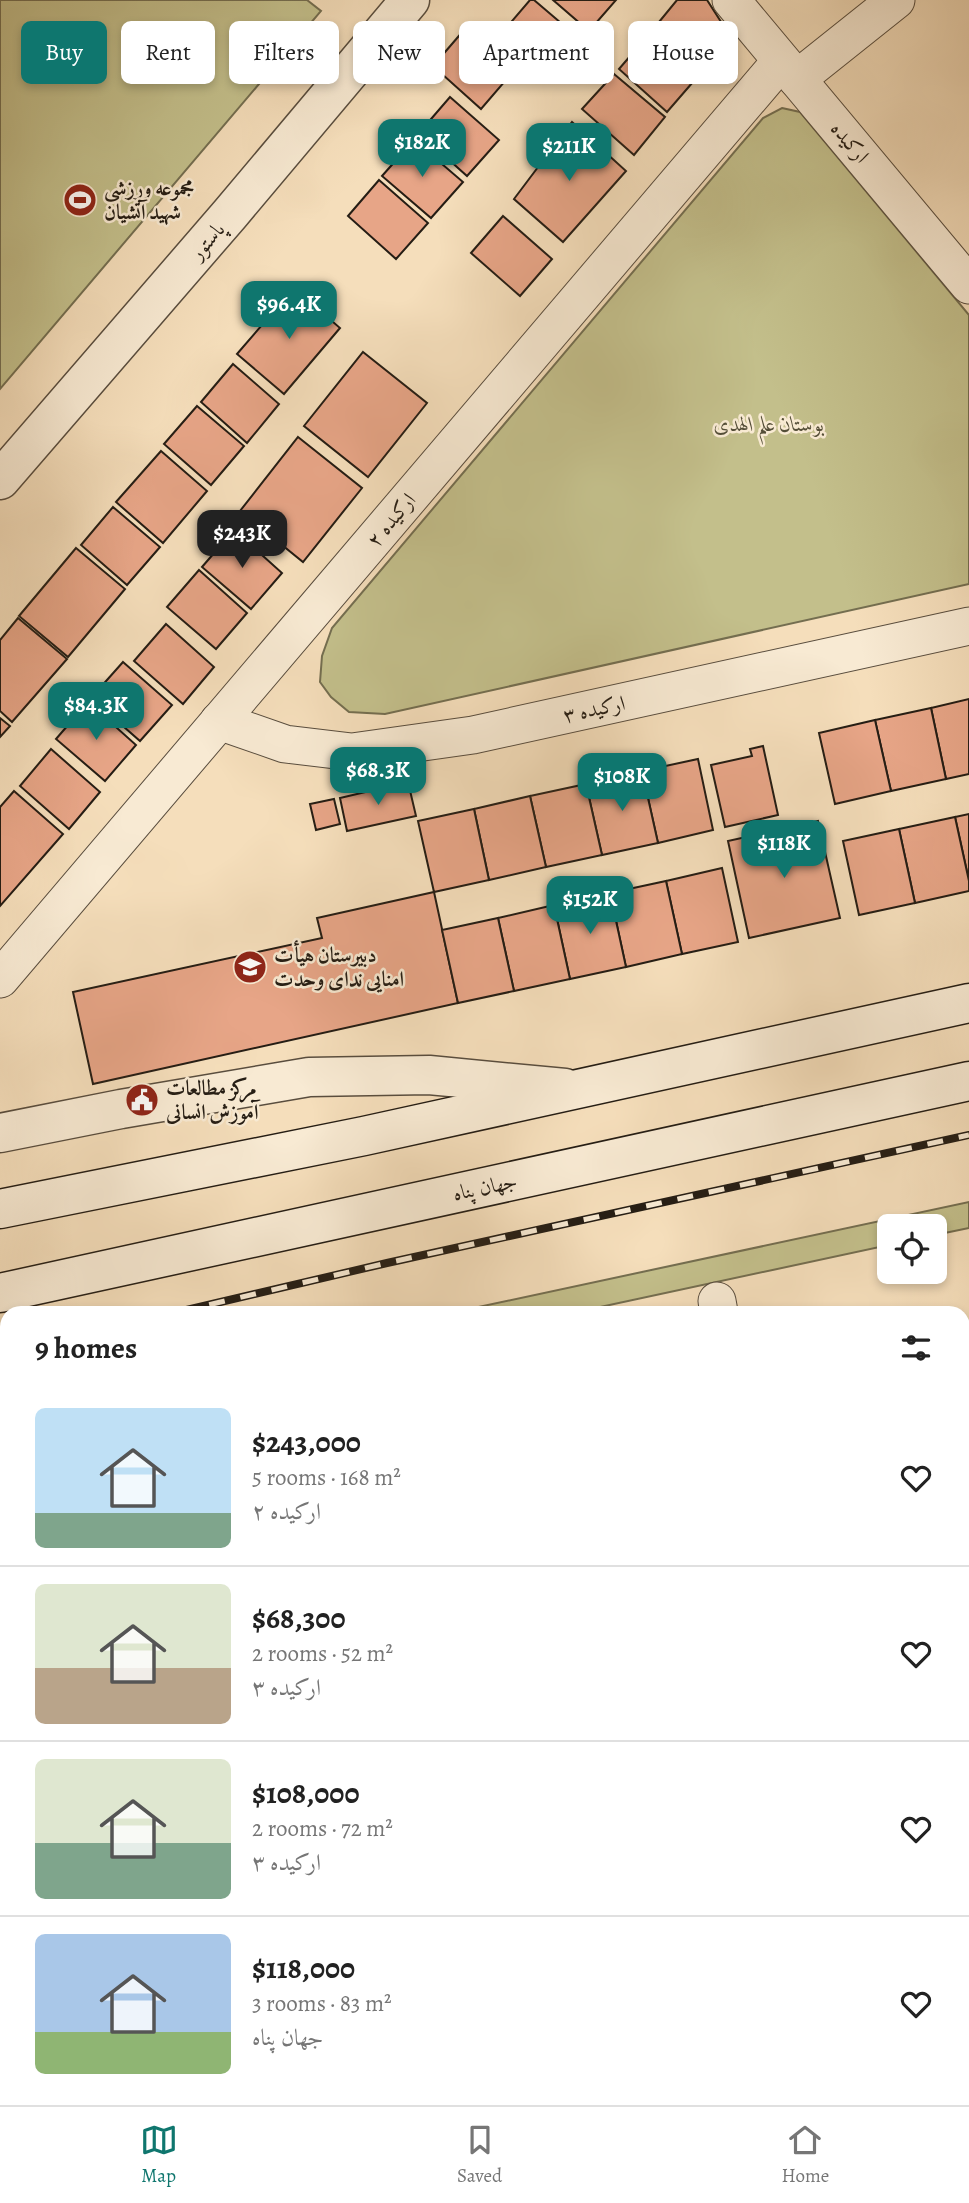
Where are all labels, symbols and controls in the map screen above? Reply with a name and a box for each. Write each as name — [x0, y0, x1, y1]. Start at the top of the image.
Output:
chip: Buy — [21, 21, 107, 84]
chip: Rent — [121, 21, 215, 84]
chip: Filters — [229, 21, 339, 84]
chip: New — [353, 21, 445, 84]
chip: Apartment — [459, 21, 614, 84]
chip: House — [628, 21, 738, 84]
street label: ارکیده — [824, 115, 876, 169]
pin: $182K — [373, 120, 471, 179]
pin: $211K — [520, 124, 618, 183]
text: $182K — [394, 126, 450, 157]
text: $211K — [542, 130, 596, 161]
place label: مجموعه ورزشی شهید آتشیان — [104, 174, 194, 226]
sports icon: مجموعه ورزشی شهید آتشیان — [61, 181, 99, 219]
street label: پاستور — [182, 215, 233, 268]
pin: $96.4K — [232, 282, 346, 341]
text: $96.4K — [257, 288, 321, 319]
park label: بوستان علم الهدی — [714, 410, 824, 445]
street label: ارکیده ۲ — [360, 487, 422, 553]
pin: $243K — [193, 510, 291, 570]
text: $243K — [213, 517, 271, 548]
pin: $84.3K — [39, 682, 153, 742]
text: $84.3K — [64, 689, 128, 720]
street label: ارکیده ۳ — [560, 689, 628, 729]
pin: $68.3K — [321, 748, 435, 807]
text: $68.3K — [346, 754, 410, 785]
pin: $108K — [573, 754, 671, 813]
text: $108K — [594, 760, 650, 791]
pin: $118K — [735, 820, 833, 880]
text: $118K — [757, 827, 811, 858]
pin: $152K — [541, 876, 639, 936]
text: $152K — [563, 883, 618, 914]
place label: دبیرستان هیأت امنایی ندای وحدت — [274, 940, 404, 993]
school or university icon: دبیرستان هیأت امنایی ندای وحدت — [231, 948, 269, 986]
place label: مرکز مطالعات آموزش انسانی — [165, 1074, 261, 1126]
public building icon: مرکز مطالعات آموزش انسانی — [123, 1081, 161, 1119]
street label: جهان پناه — [450, 1167, 520, 1208]
map controls — [877, 1214, 947, 1284]
button: locate — [877, 1214, 947, 1284]
text: 9 homes — [35, 1328, 137, 1368]
icon: filters — [897, 1329, 935, 1367]
text: $243,000 — [252, 1422, 361, 1462]
icon: home — [91, 1436, 175, 1520]
icon: heart — [897, 1459, 935, 1497]
text: 5 rooms · 168 m² — [252, 1462, 401, 1493]
text: ارکیده ۲ — [252, 1496, 321, 1527]
text: $68,300 — [252, 1598, 346, 1638]
icon: home — [91, 1612, 175, 1696]
icon: heart — [897, 1635, 935, 1673]
text: 2 rooms · 52 m² — [252, 1638, 393, 1669]
text: ارکیده ۳ — [252, 1672, 321, 1703]
text: $108,000 — [252, 1773, 360, 1813]
icon: home — [91, 1787, 175, 1871]
icon: heart — [897, 1810, 935, 1848]
text: 2 rooms · 72 m² — [252, 1813, 393, 1844]
text: ارکیده ۳ — [252, 1847, 321, 1878]
text: $118,000 — [252, 1948, 355, 1988]
icon: home — [91, 1962, 175, 2046]
icon: heart — [897, 1985, 935, 2023]
text: 3 rooms · 83 m² — [252, 1988, 392, 2019]
text: جهان پناه — [252, 2022, 323, 2053]
tab: Map — [140, 2121, 178, 2189]
tab: Saved — [457, 2121, 502, 2189]
tab: Home — [782, 2121, 829, 2189]

